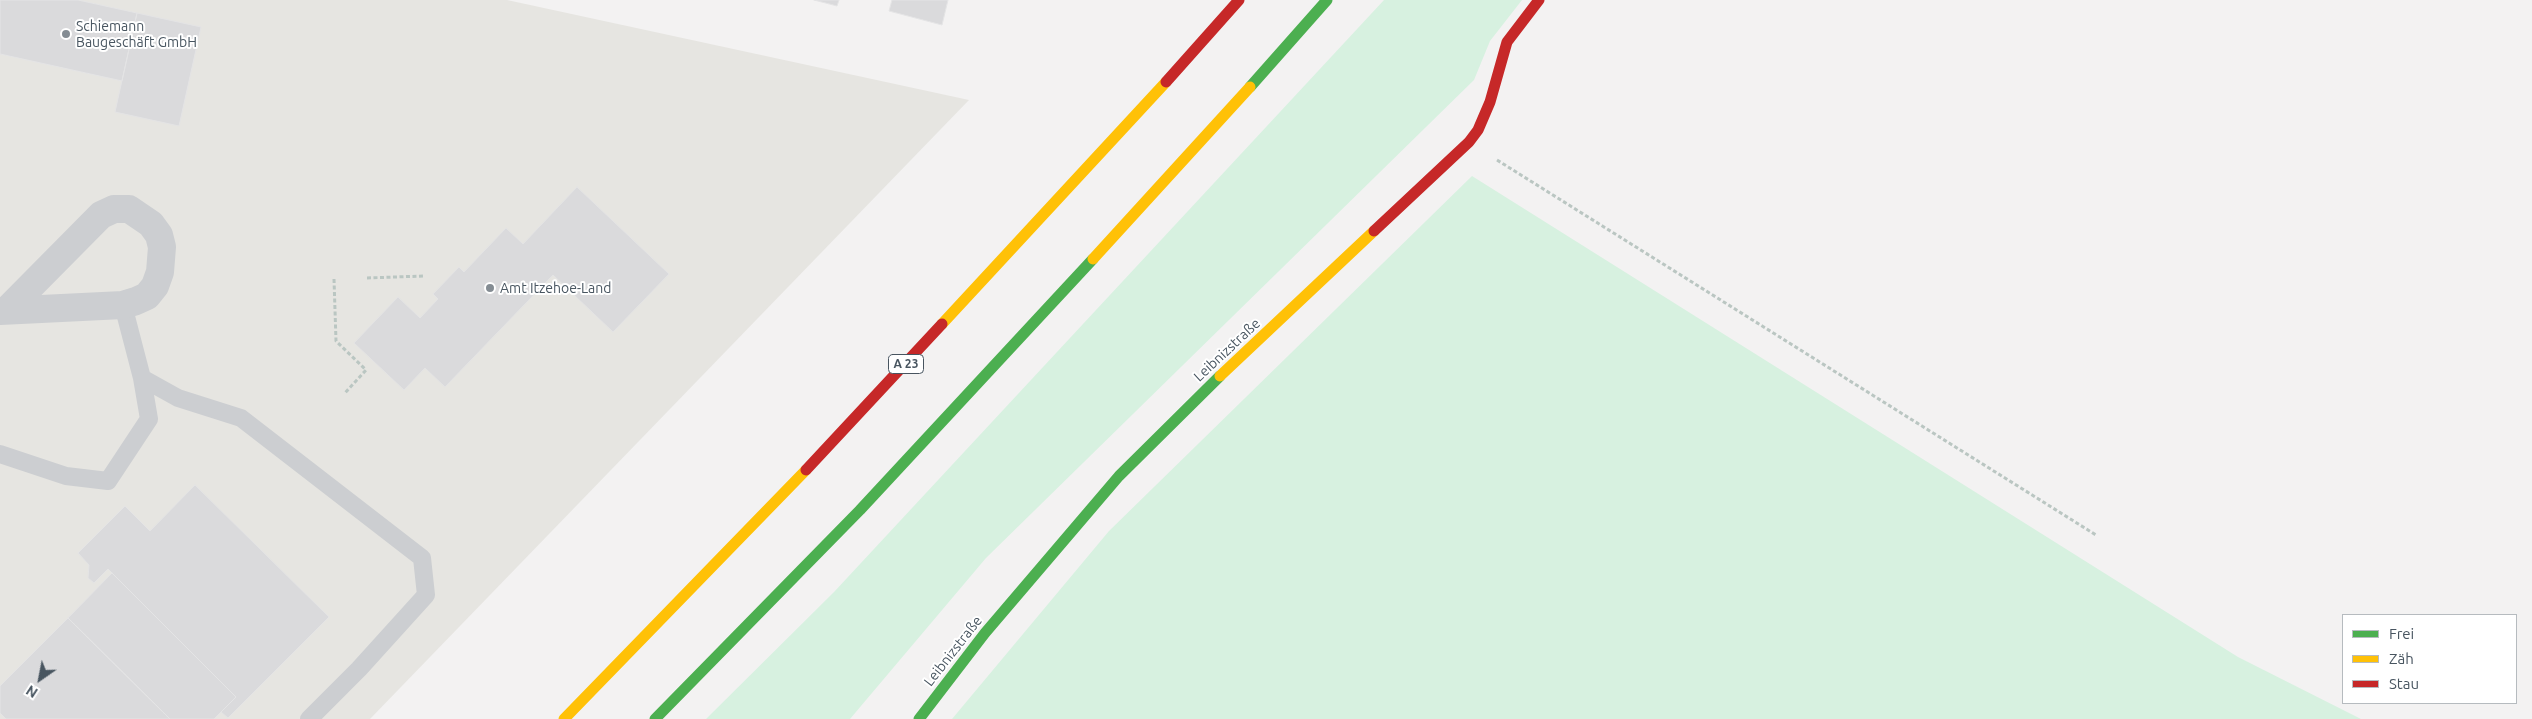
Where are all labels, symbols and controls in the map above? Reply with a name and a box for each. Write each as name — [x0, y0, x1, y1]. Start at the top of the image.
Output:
place label: Schiemann Baugeschäft GmbH — [76, 18, 197, 50]
marker: Schiemann Baugeschäft GmbH — [60, 28, 72, 40]
place label: Amt Itzehoe-Land — [500, 280, 611, 296]
marker: Amt Itzehoe-Land — [484, 282, 496, 294]
street label: Leibnizstraße — [1190, 315, 1264, 385]
road number: A 23 — [888, 354, 924, 374]
street label: Leibnizstraße — [920, 613, 986, 689]
legend — [2342, 614, 2517, 704]
text: Frei — [2389, 625, 2414, 642]
text: Zäh — [2389, 650, 2414, 667]
north arrow — [15, 654, 65, 704]
text: Stau — [2389, 675, 2419, 692]
text: N — [23, 682, 41, 701]

